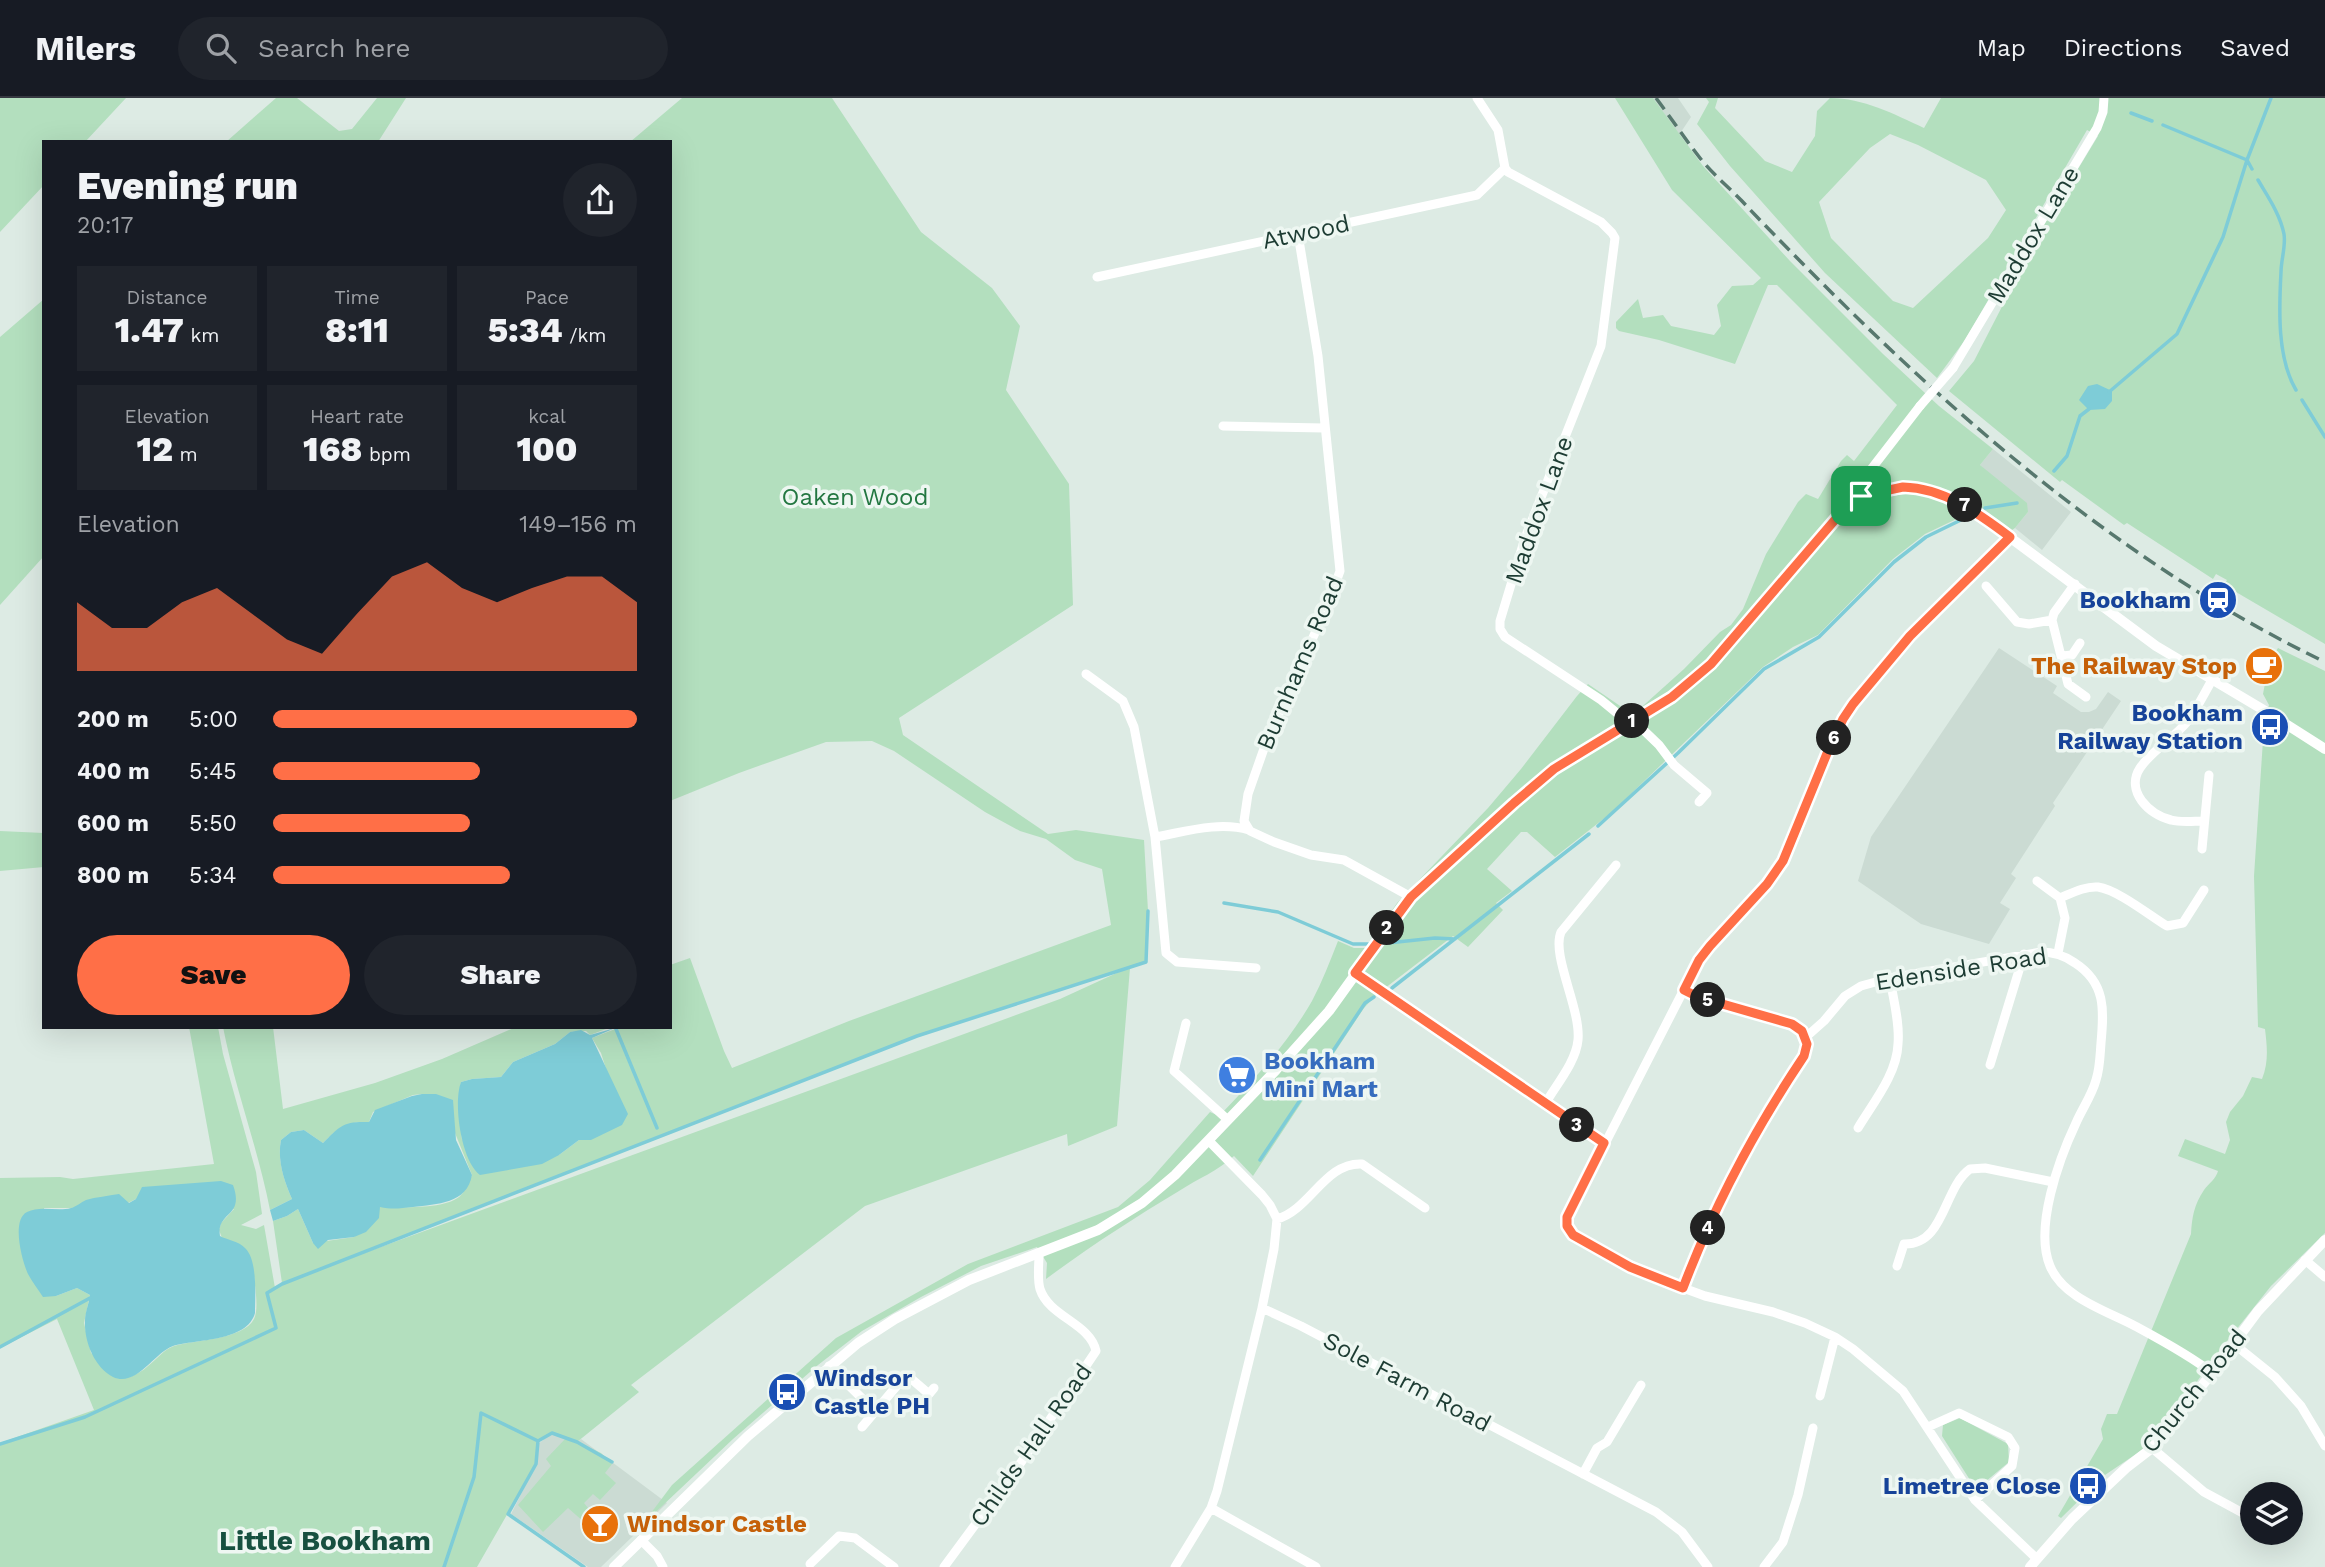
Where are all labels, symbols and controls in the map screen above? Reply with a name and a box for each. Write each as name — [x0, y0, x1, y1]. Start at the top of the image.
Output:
search box — [178, 17, 668, 80]
text: Milers — [35, 29, 136, 68]
icon: search — [202, 29, 240, 67]
text: Search here — [258, 33, 410, 63]
text: Map — [1977, 34, 2026, 62]
text: Directions — [2064, 34, 2182, 62]
text: Saved — [2220, 34, 2290, 62]
street label: Maddox Lane — [1981, 161, 2085, 309]
button: share — [563, 163, 637, 237]
text: Evening run — [77, 164, 298, 208]
street label: Atwood — [1260, 209, 1352, 255]
text: 20:17 — [77, 212, 133, 239]
text: Distance — [127, 286, 207, 309]
text: Time — [334, 286, 380, 309]
text: Pace — [525, 286, 569, 309]
text: 1.47 — [115, 309, 184, 351]
text: 8:11 — [325, 309, 389, 351]
text: 5:34 — [488, 309, 563, 351]
text: km — [184, 324, 219, 347]
text: /km — [563, 324, 606, 347]
text: Elevation — [125, 405, 209, 428]
text: Heart rate — [310, 405, 404, 428]
text: kcal — [528, 405, 566, 428]
text: 12 — [136, 428, 173, 470]
text: 168 — [303, 428, 362, 470]
text: 100 — [516, 428, 578, 470]
street label: Maddox Lane — [1499, 432, 1579, 588]
text: m — [173, 443, 198, 466]
text: bpm — [362, 443, 411, 466]
pin — [1831, 466, 1891, 526]
icon: arrive — [1842, 477, 1880, 515]
park label: Oaken Wood — [781, 483, 929, 511]
pin: 7 — [1948, 488, 1982, 522]
text: 7 — [1959, 493, 1970, 516]
text: Elevation — [77, 511, 180, 538]
text: 149–156 m — [519, 511, 637, 538]
street label: Burnhams Road — [1251, 572, 1349, 754]
station icon: Bookham — [2197, 579, 2239, 621]
place label: Bookham — [2080, 586, 2191, 614]
cafe icon: The Railway Stop — [2243, 645, 2285, 687]
place label: The Railway Stop — [2031, 652, 2237, 680]
place label: Bookham Railway Station — [2057, 699, 2243, 755]
pin: 1 — [1614, 704, 1650, 738]
text: 200 m — [77, 706, 149, 733]
text: 5:00 — [189, 706, 238, 733]
bus stop icon: Bookham Railway Station — [2249, 706, 2291, 748]
text: 1 — [1627, 709, 1636, 732]
pin: 6 — [1816, 720, 1852, 756]
text: 6 — [1828, 726, 1839, 749]
text: 400 m — [77, 758, 150, 785]
text: 5:45 — [189, 758, 237, 785]
text: 600 m — [77, 810, 149, 837]
text: 5:50 — [189, 810, 237, 837]
text: 800 m — [77, 862, 149, 889]
text: 5:34 — [189, 862, 237, 889]
pin: 2 — [1370, 910, 1404, 946]
text: 2 — [1381, 916, 1392, 939]
button: Save — [77, 935, 350, 1015]
button: Share — [364, 935, 637, 1015]
street label: Edenside Road — [1873, 942, 2049, 996]
pin: 5 — [1690, 982, 1726, 1018]
text: 5 — [1702, 988, 1713, 1011]
place label: Bookham Mini Mart — [1264, 1047, 1378, 1103]
supermarket icon: Bookham Mini Mart — [1216, 1054, 1258, 1096]
pin: 3 — [1560, 1108, 1594, 1142]
text: 3 — [1571, 1113, 1582, 1136]
pin: 4 — [1690, 1210, 1726, 1246]
text: 4 — [1701, 1216, 1714, 1239]
street label: Church Road — [2136, 1324, 2252, 1458]
street label: Sole Farm Road — [1318, 1326, 1496, 1438]
street label: Childs Hall Road — [964, 1358, 1098, 1532]
place label: Windsor Castle PH — [814, 1364, 930, 1420]
bus stop icon: Windsor Castle PH — [766, 1371, 808, 1413]
bus stop icon: Limetree Close — [2067, 1465, 2109, 1507]
place label: Limetree Close — [1883, 1472, 2061, 1500]
map controls — [2240, 1482, 2303, 1545]
button: layers — [2240, 1482, 2303, 1545]
bar icon: Windsor Castle — [579, 1503, 621, 1545]
place label: Windsor Castle — [627, 1510, 807, 1538]
district label: Little Bookham — [219, 1524, 431, 1557]

